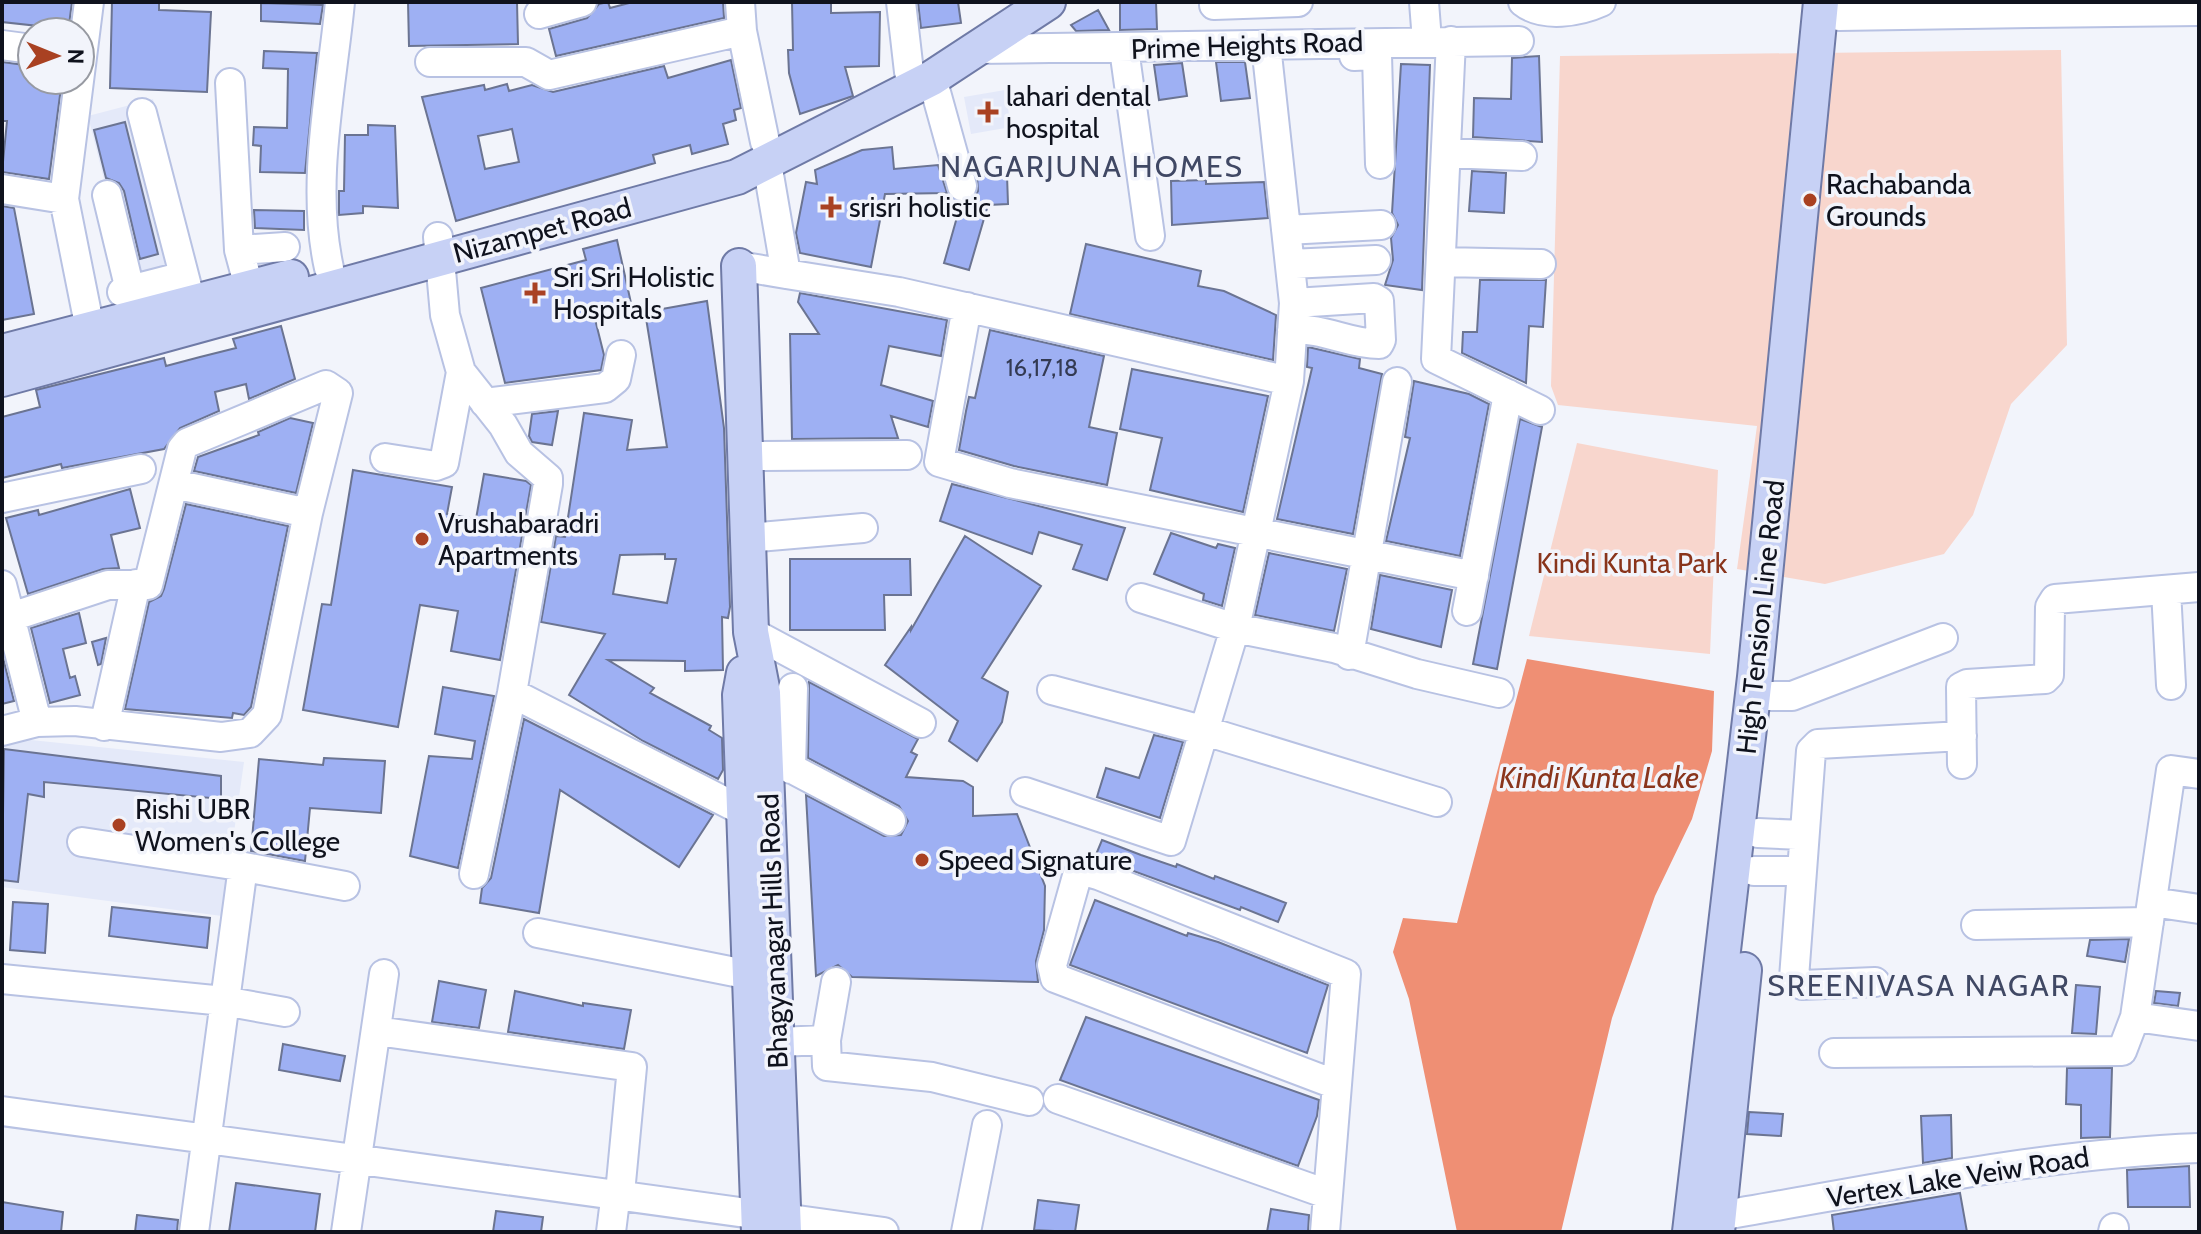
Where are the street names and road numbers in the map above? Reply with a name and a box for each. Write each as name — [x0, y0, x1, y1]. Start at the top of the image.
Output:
street label: Prime Heights Road — [1130, 24, 1364, 66]
street label: Nizampet Road — [449, 190, 635, 270]
street label: High Tension Line Road — [1729, 478, 1791, 756]
street label: Bhagyanagar Hills Road — [751, 793, 795, 1069]
street label: Vertex Lake Veiw Road — [1825, 1140, 2091, 1214]

